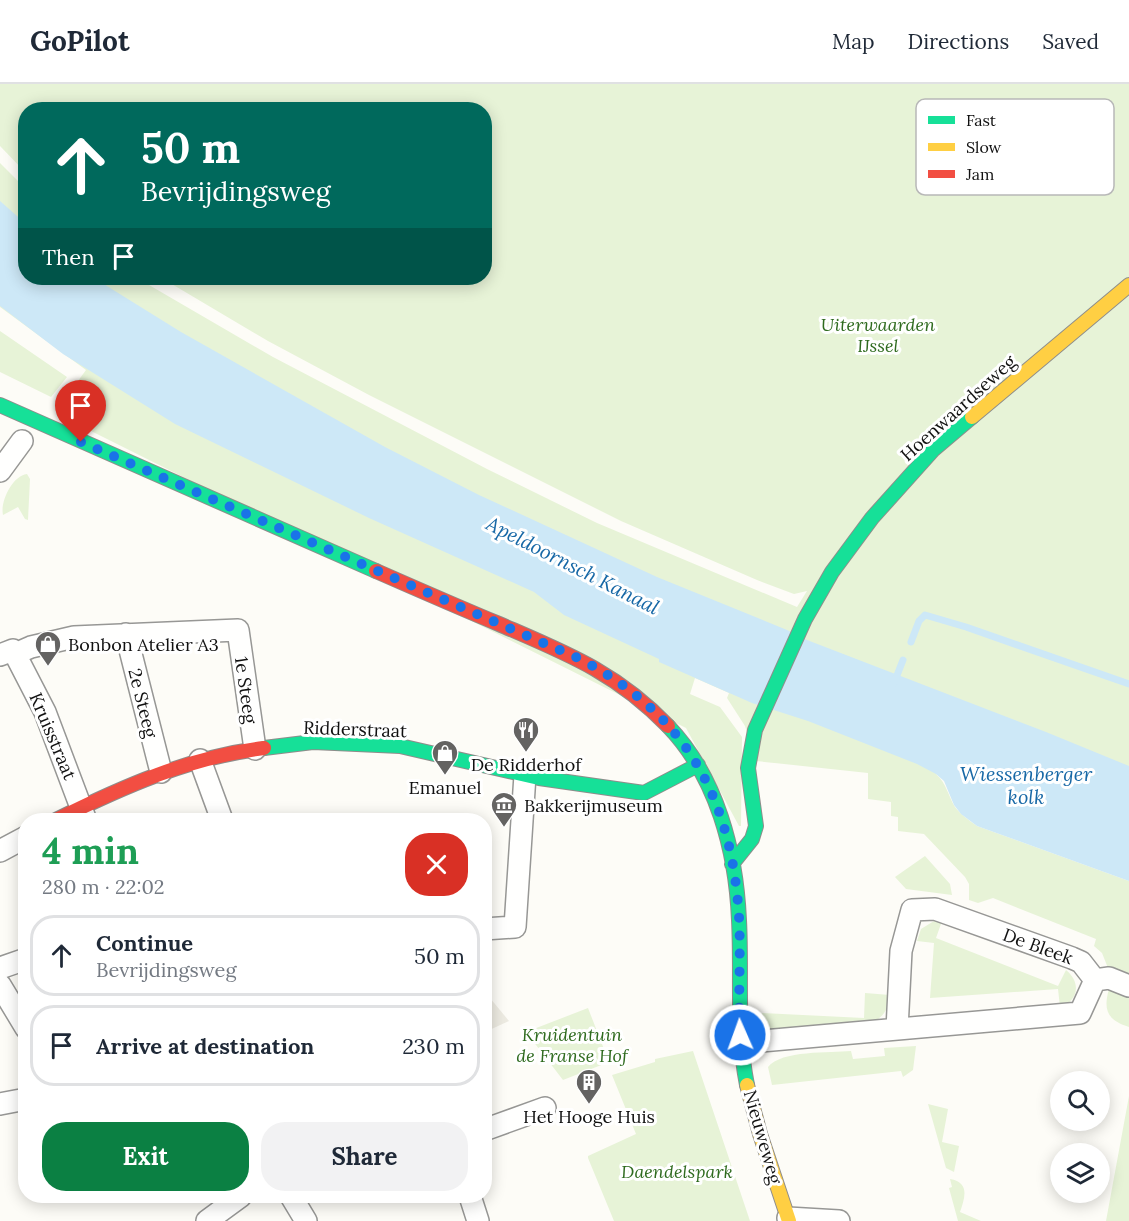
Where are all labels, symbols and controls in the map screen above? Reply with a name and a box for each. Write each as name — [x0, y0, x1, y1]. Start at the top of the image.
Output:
text: GoPilot — [30, 23, 129, 59]
text: Map — [832, 28, 875, 55]
text: Directions — [908, 28, 1009, 55]
text: Saved — [1042, 28, 1099, 55]
legend — [916, 99, 1114, 195]
text: Fast — [966, 110, 997, 130]
text: 50 m — [141, 121, 240, 175]
icon: ahead — [42, 126, 120, 204]
text: Slow — [966, 137, 1002, 157]
text: Jam — [965, 164, 994, 184]
text: Bevrijdingsweg — [141, 174, 331, 208]
icon: arrive — [107, 240, 140, 273]
text: Then — [42, 243, 95, 271]
park label: Uiterwaarden IJssel — [821, 313, 935, 357]
street label: Hoenwaardseweg — [895, 349, 1021, 466]
pin — [55, 380, 106, 442]
icon: arrive — [64, 389, 97, 422]
water label: Apeldoornsch Kanaal — [481, 510, 664, 620]
shop icon: Bonbon Atelier A3 — [33, 629, 63, 667]
place label: Bonbon Atelier A3 — [68, 633, 219, 656]
street label: 1e Steeg — [230, 655, 262, 726]
street label: 2e Steeg — [123, 666, 163, 741]
street label: Kruisstraat — [24, 689, 82, 783]
restaurant icon: De Ridderhof — [511, 715, 541, 753]
street label: Ridderstraat — [303, 716, 407, 742]
shop icon: Emanuel — [430, 738, 460, 776]
place label: De Ridderhof — [471, 753, 583, 776]
water label: Wiessenberger kolk — [960, 761, 1093, 809]
place label: Emanuel — [409, 776, 482, 799]
museum icon: Bakkerijmuseum — [489, 790, 519, 828]
place label: Bakkerijmuseum — [524, 794, 663, 817]
text: 4 min — [42, 828, 139, 874]
button: close — [405, 833, 468, 896]
text: 280 m · 22:02 — [42, 874, 165, 899]
street label: De Bleek — [1000, 923, 1077, 969]
text: Continue — [96, 929, 193, 957]
icon: ahead — [45, 939, 78, 972]
text: 50 m — [414, 942, 465, 970]
text: Bevrijdingsweg — [96, 957, 237, 982]
position arrow — [708, 1003, 772, 1067]
park label: Kruidentuin de Franse Hof — [516, 1023, 630, 1067]
icon: arrive — [45, 1029, 78, 1062]
text: Arrive at destination — [96, 1032, 314, 1060]
text: 230 m — [402, 1032, 465, 1060]
building icon: Het Hooge Huis — [574, 1067, 604, 1105]
map controls — [1050, 1071, 1110, 1203]
button: search — [1050, 1071, 1110, 1131]
street label: Nieuweweg — [739, 1087, 788, 1188]
place label: Het Hooge Huis — [523, 1105, 655, 1128]
button: Exit — [42, 1122, 249, 1191]
button: Share — [261, 1122, 468, 1191]
button: layers — [1050, 1143, 1110, 1203]
park label: Daendelspark — [621, 1160, 733, 1183]

